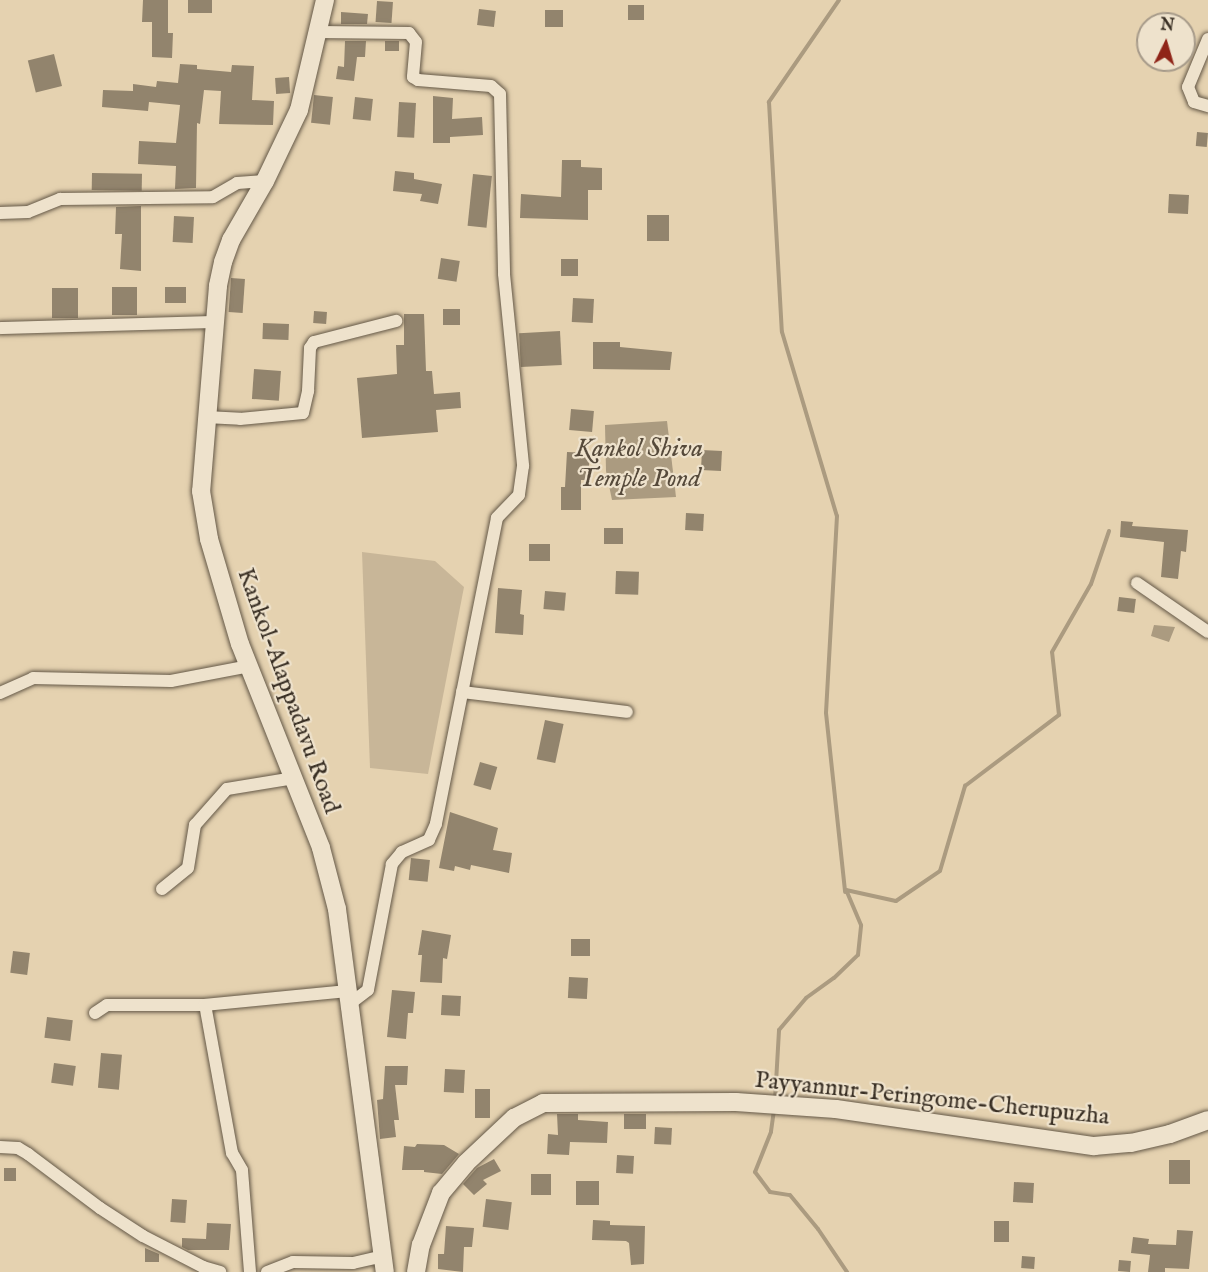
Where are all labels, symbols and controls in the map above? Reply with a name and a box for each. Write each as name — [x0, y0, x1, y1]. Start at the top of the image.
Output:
north arrow — [1136, 12, 1196, 72]
text: N — [1160, 15, 1175, 37]
water label: Kankol Shiva Temple Pond — [575, 433, 703, 494]
street label: Kankol-Alappadavu Road — [230, 565, 346, 817]
street label: Payyannur-Peringome-Cherupuzha — [753, 1066, 1111, 1132]

